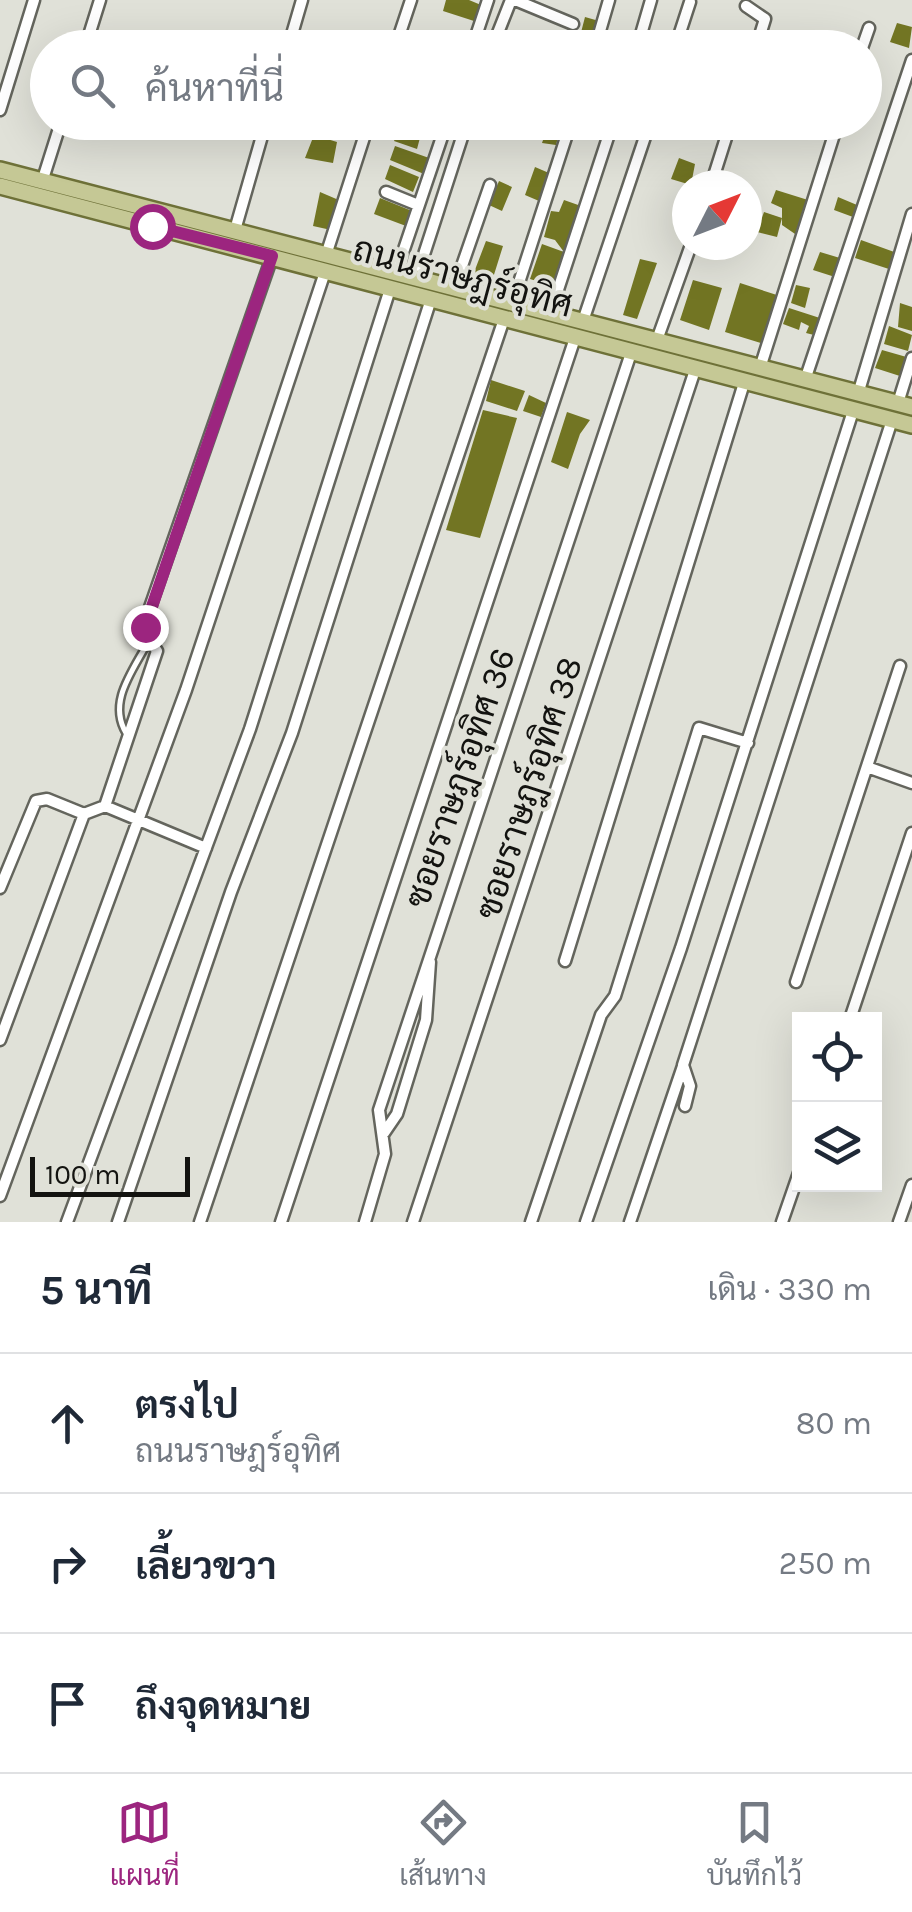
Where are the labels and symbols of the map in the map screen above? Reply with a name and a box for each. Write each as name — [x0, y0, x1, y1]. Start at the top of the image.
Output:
north arrow — [672, 170, 762, 260]
route start — [130, 204, 176, 250]
street label: ถนนราษฎร์อุทิศ — [348, 225, 578, 329]
route end — [123, 605, 169, 651]
street label: ซอยราษฎร์อุทิศ 36 — [394, 642, 526, 914]
street label: ซอยราษฎร์อุทิศ 38 — [464, 651, 594, 925]
scale bar — [30, 1152, 190, 1196]

